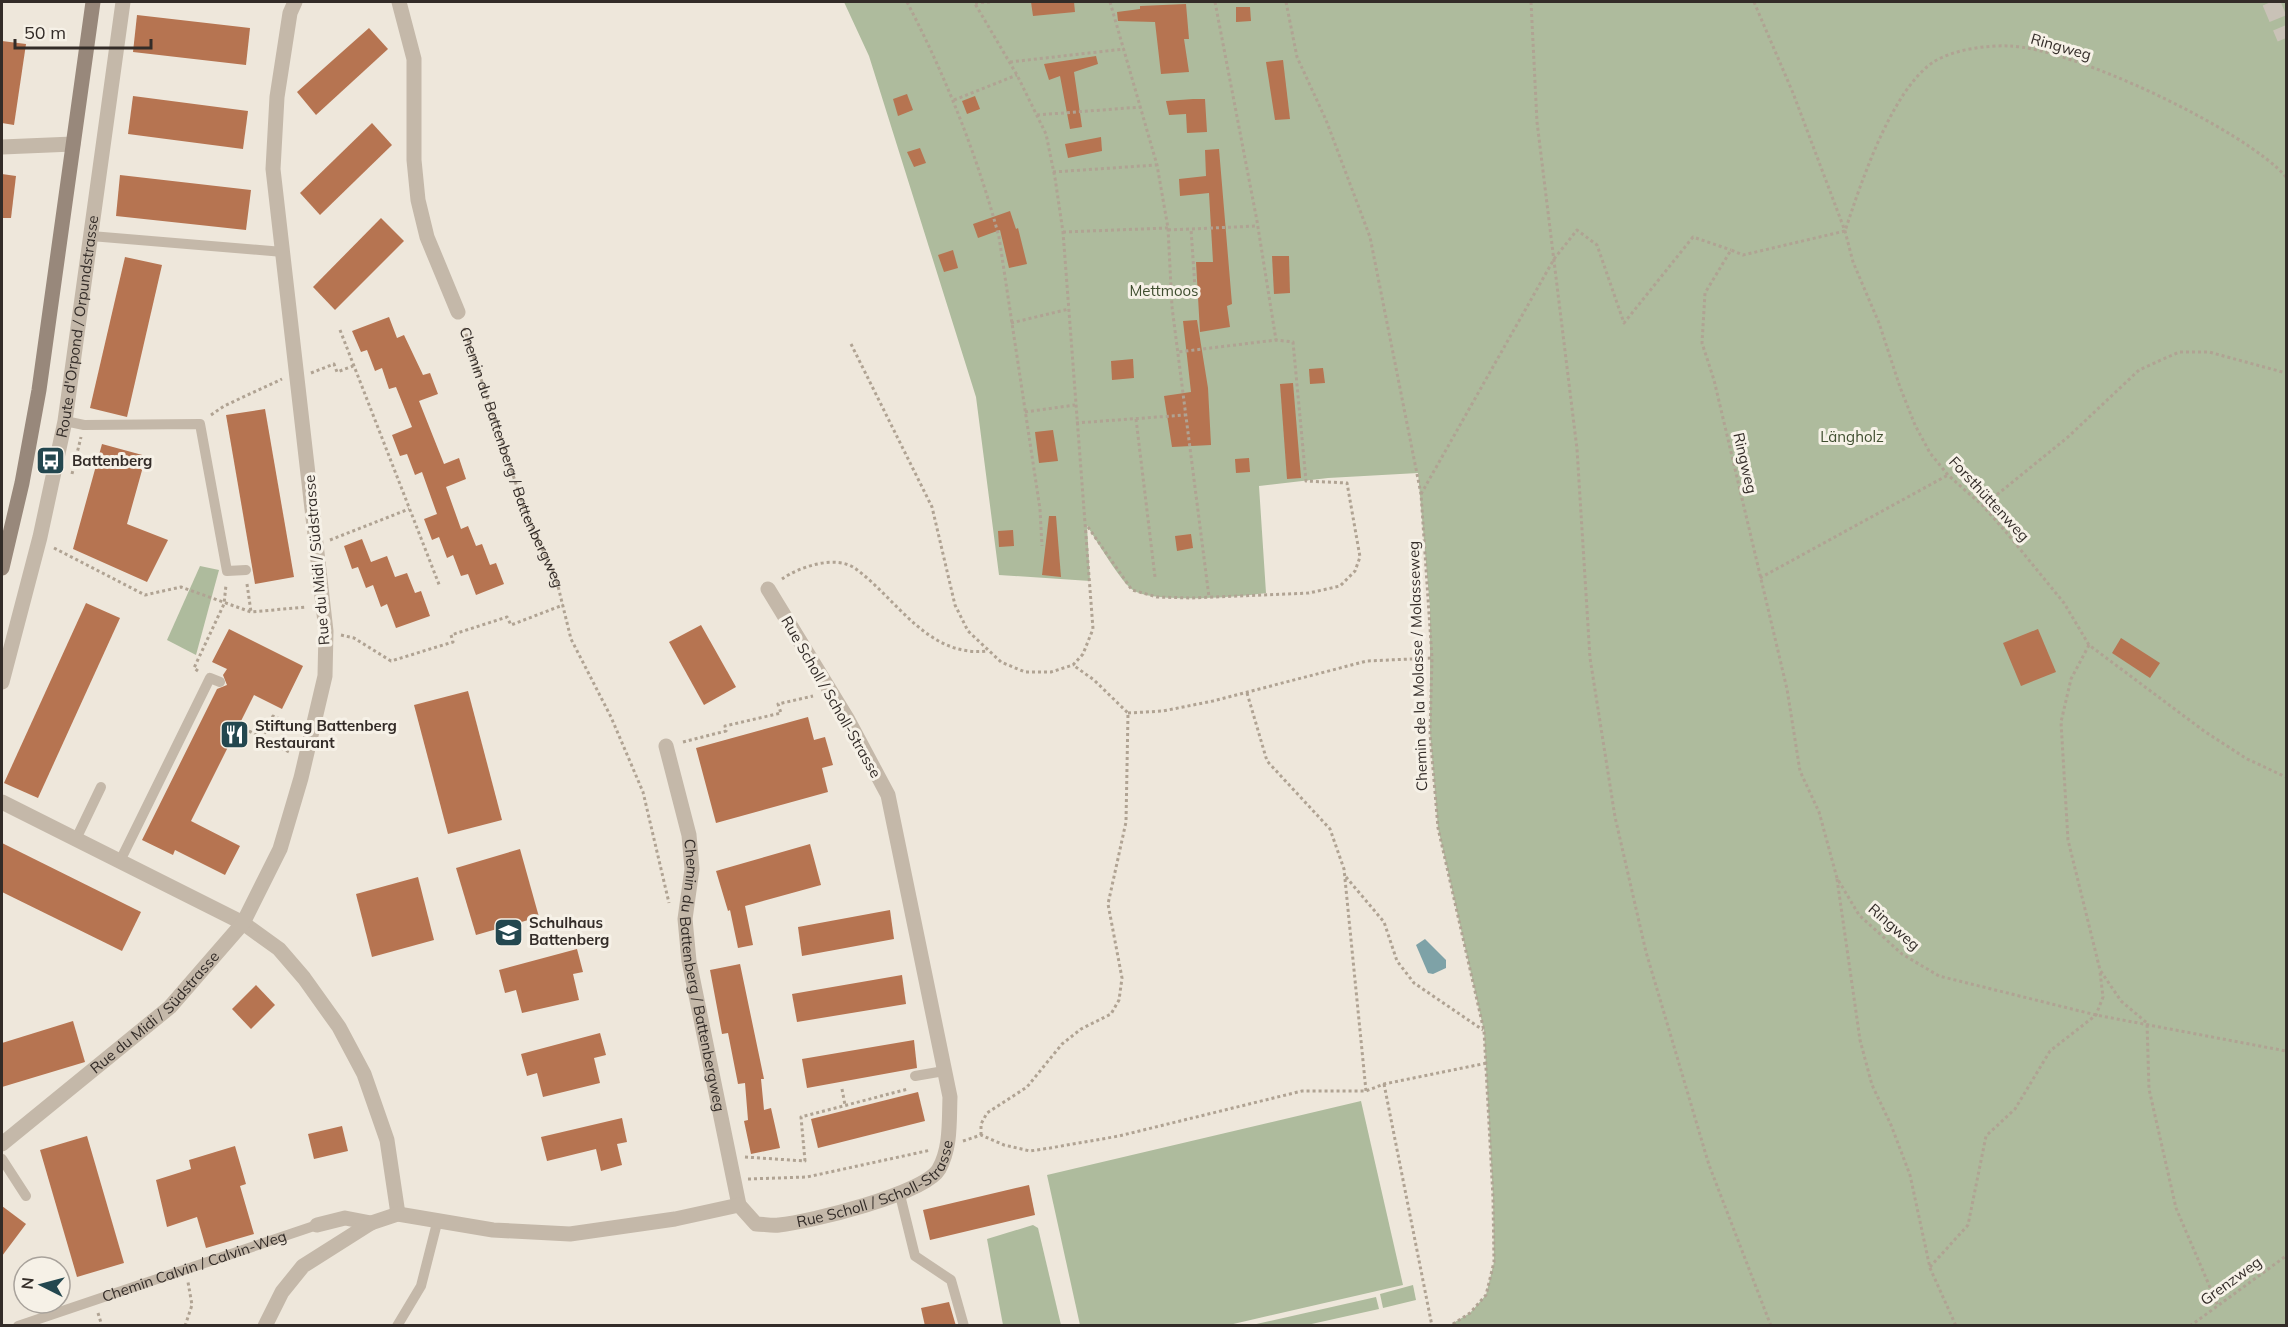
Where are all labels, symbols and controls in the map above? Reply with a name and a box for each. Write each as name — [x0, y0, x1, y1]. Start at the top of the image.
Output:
scale bar — [15, 12, 152, 50]
text: 50 m — [24, 21, 66, 44]
street label: Ringweg — [2029, 29, 2094, 64]
street label: Route d'Orpond / Orpundstrasse — [52, 214, 102, 439]
park label: Mettmoos — [1129, 281, 1199, 300]
street label: Chemin du Battenberg / Battenbergweg — [455, 325, 568, 589]
park label: Längholz — [1820, 427, 1884, 446]
street label: Ringweg — [1729, 431, 1762, 495]
bus stop icon: Battenberg — [35, 445, 67, 477]
place label: Battenberg — [72, 451, 152, 470]
street label: Forsthüttenweg — [1945, 452, 2034, 545]
street label: Rue du Midi / Südstrasse — [300, 474, 333, 646]
street label: Chemin de la Molasse / Molasseweg — [1404, 541, 1431, 792]
street label: Rue Scholl / Scholl-Strasse — [777, 612, 886, 781]
place label: Stiftung Battenberg Restaurant — [255, 716, 397, 752]
restaurant icon: Stiftung Battenberg Restaurant — [218, 719, 250, 751]
street label: Chemin du Battenberg / Battenbergweg — [676, 838, 730, 1113]
street label: Ringweg — [1865, 899, 1924, 954]
place label: Schulhaus Battenberg — [529, 913, 609, 949]
school or university icon: Schulhaus Battenberg — [492, 916, 524, 948]
street label: Rue du Midi / Südstrasse — [86, 947, 223, 1077]
street label: Rue Scholl / Scholl-Strasse — [795, 1139, 957, 1231]
street label: Chemin Calvin / Calvin-Weg — [99, 1226, 289, 1306]
street label: Grenzweg — [2196, 1252, 2265, 1309]
north arrow — [12, 1255, 72, 1315]
text: N — [17, 1276, 38, 1290]

